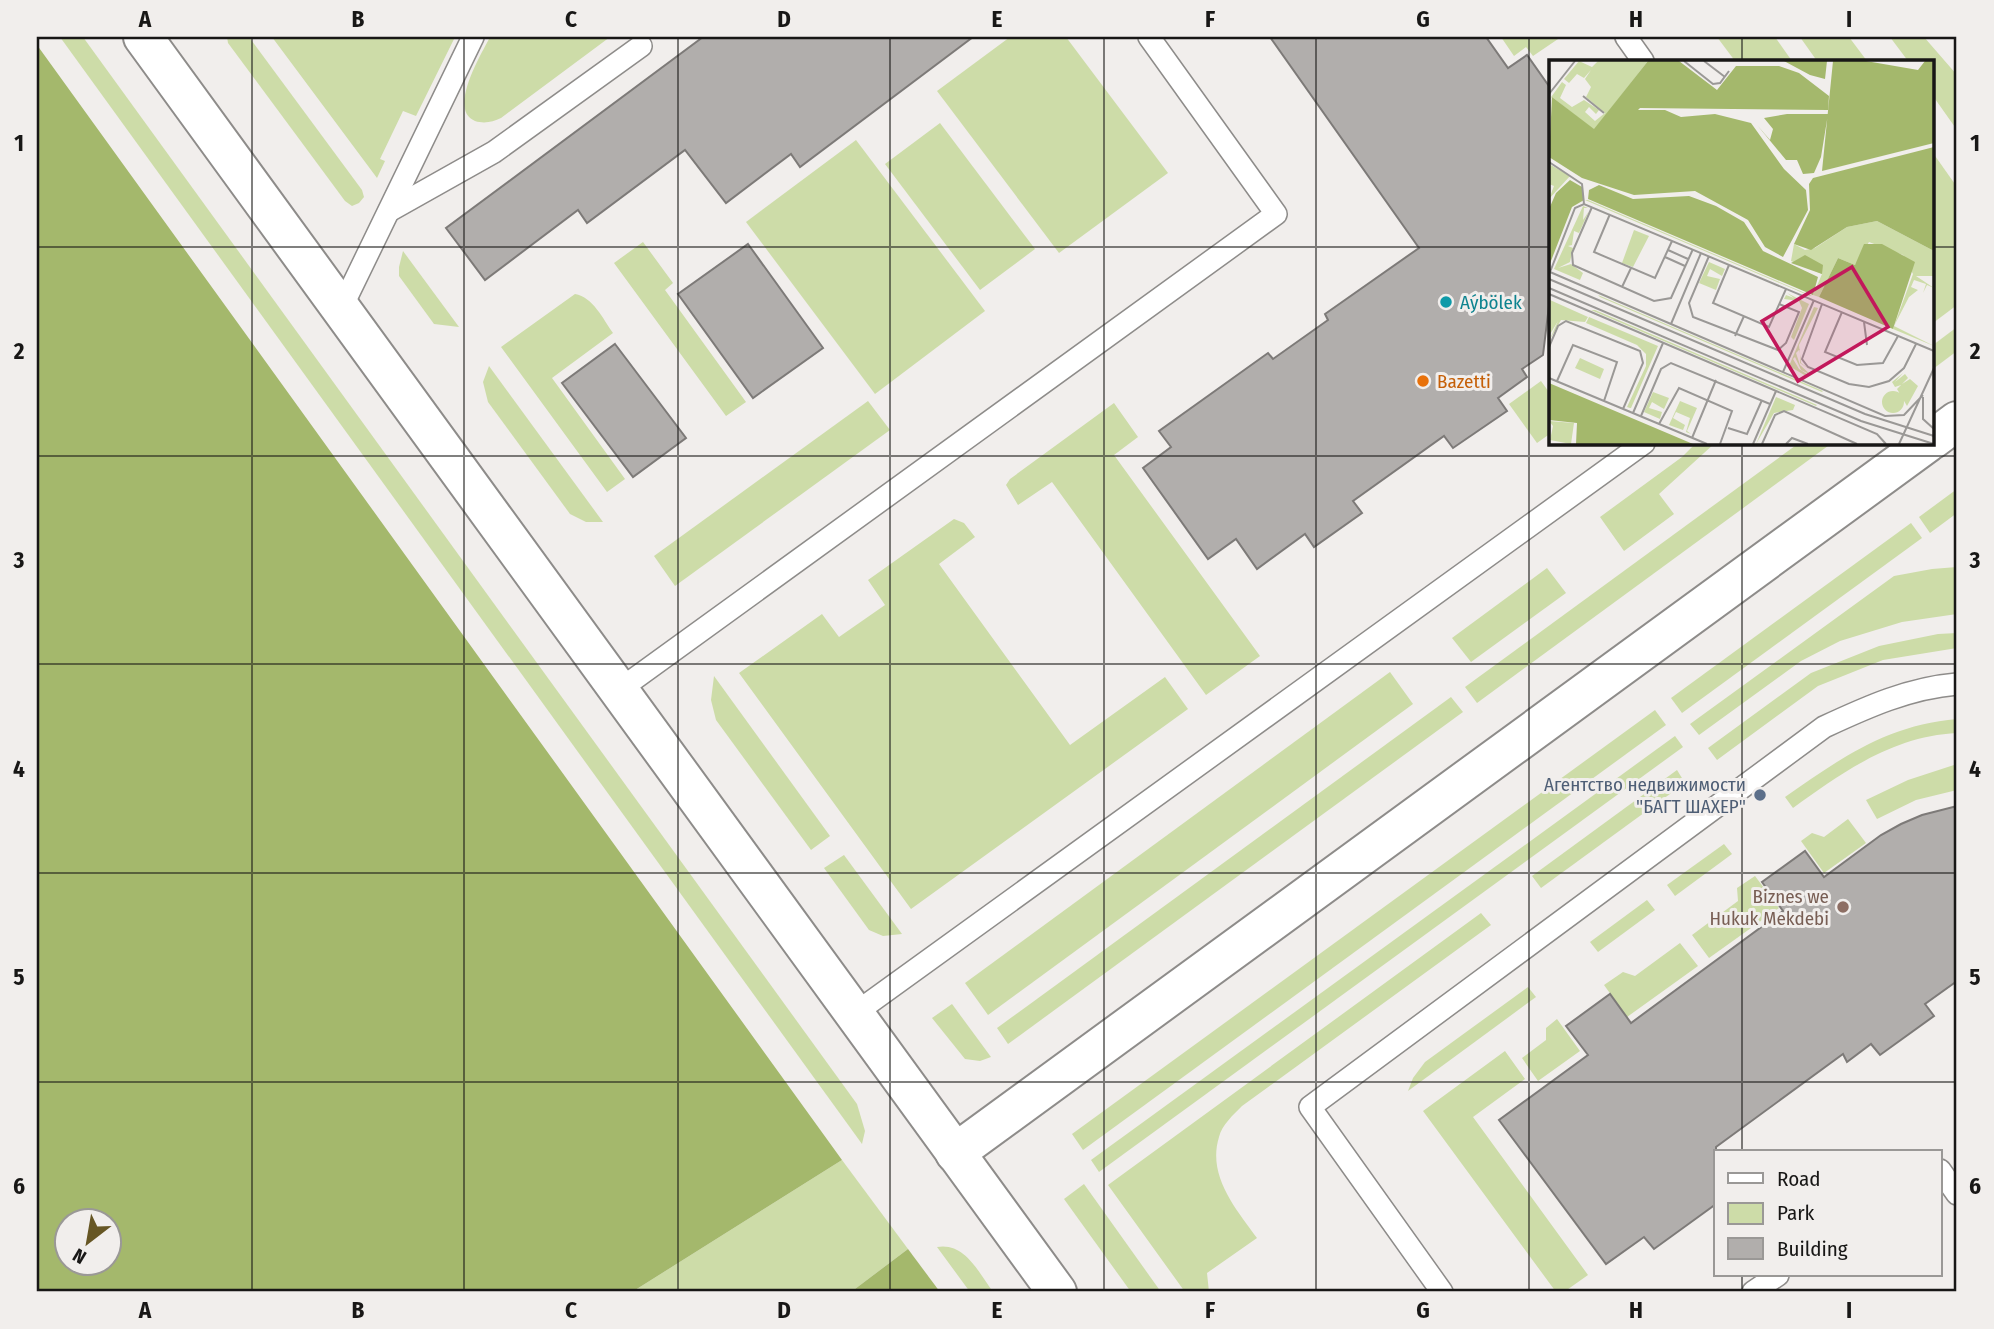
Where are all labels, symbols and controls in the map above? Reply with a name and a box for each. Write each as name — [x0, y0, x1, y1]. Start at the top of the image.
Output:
text: A — [138, 5, 152, 33]
text: B — [352, 5, 365, 33]
text: C — [565, 5, 577, 33]
text: D — [777, 5, 791, 33]
text: E — [992, 5, 1003, 33]
text: F — [1205, 5, 1215, 33]
text: G — [1416, 5, 1430, 33]
text: H — [1629, 5, 1643, 33]
text: I — [1846, 5, 1852, 33]
inset map — [1549, 60, 1934, 444]
text: 1 — [14, 129, 24, 157]
text: 1 — [1970, 129, 1980, 157]
place label: Aýbölek — [1460, 291, 1522, 314]
marker: Aýbölek — [1438, 294, 1454, 310]
text: 2 — [13, 337, 25, 365]
text: 2 — [1969, 337, 1981, 365]
place label: Bazetti — [1437, 370, 1491, 393]
marker: Bazetti — [1415, 373, 1431, 389]
text: 3 — [13, 546, 25, 574]
text: 3 — [1969, 546, 1981, 574]
text: 4 — [13, 755, 25, 783]
text: 4 — [1969, 755, 1981, 783]
place label: Агентство недвижимости "БАГТ ШАХЕР" — [1544, 773, 1746, 818]
marker: Агентство недвижимости "БАГТ ШАХЕР" — [1752, 787, 1768, 803]
place label: Biznes we Hukuk Mekdebi — [1710, 885, 1829, 930]
marker: Biznes we Hukuk Mekdebi — [1835, 899, 1851, 915]
text: 5 — [13, 963, 25, 991]
text: 5 — [1969, 963, 1981, 991]
legend — [1714, 1150, 1941, 1276]
text: Road — [1777, 1166, 1821, 1192]
text: 6 — [13, 1172, 25, 1200]
text: 6 — [1969, 1172, 1981, 1200]
text: Park — [1777, 1200, 1815, 1226]
north arrow — [52, 1206, 122, 1276]
text: Building — [1777, 1236, 1848, 1262]
text: N — [69, 1243, 90, 1269]
text: A — [138, 1296, 152, 1324]
text: B — [352, 1296, 365, 1324]
text: C — [565, 1296, 577, 1324]
text: D — [777, 1296, 791, 1324]
text: E — [992, 1296, 1003, 1324]
text: F — [1205, 1296, 1215, 1324]
text: G — [1416, 1296, 1430, 1324]
text: H — [1629, 1296, 1643, 1324]
text: I — [1846, 1296, 1852, 1324]

